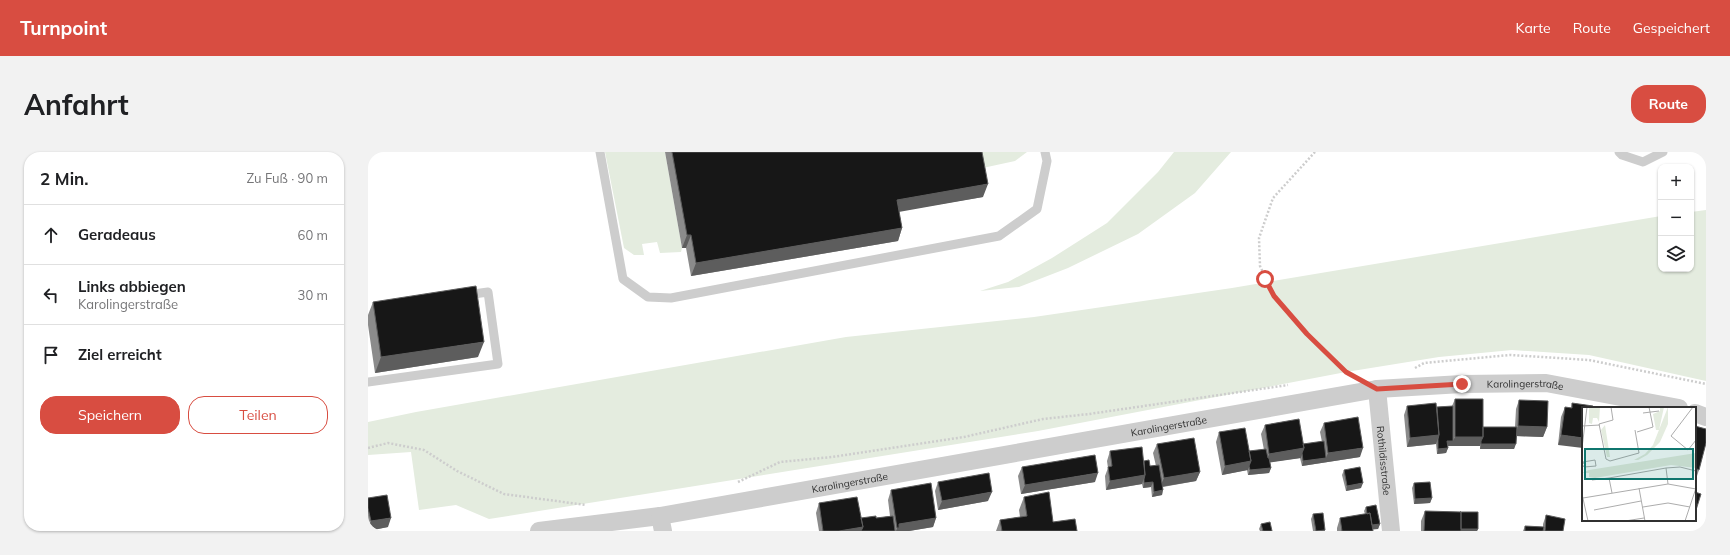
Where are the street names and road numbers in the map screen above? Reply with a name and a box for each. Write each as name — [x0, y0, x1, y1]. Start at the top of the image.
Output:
street label: Karolingerstraße — [1487, 377, 1565, 393]
street label: Karolingerstraße — [1130, 413, 1208, 440]
street label: Rothildisstraße — [1374, 425, 1393, 496]
street label: Karolingerstraße — [811, 470, 889, 496]

